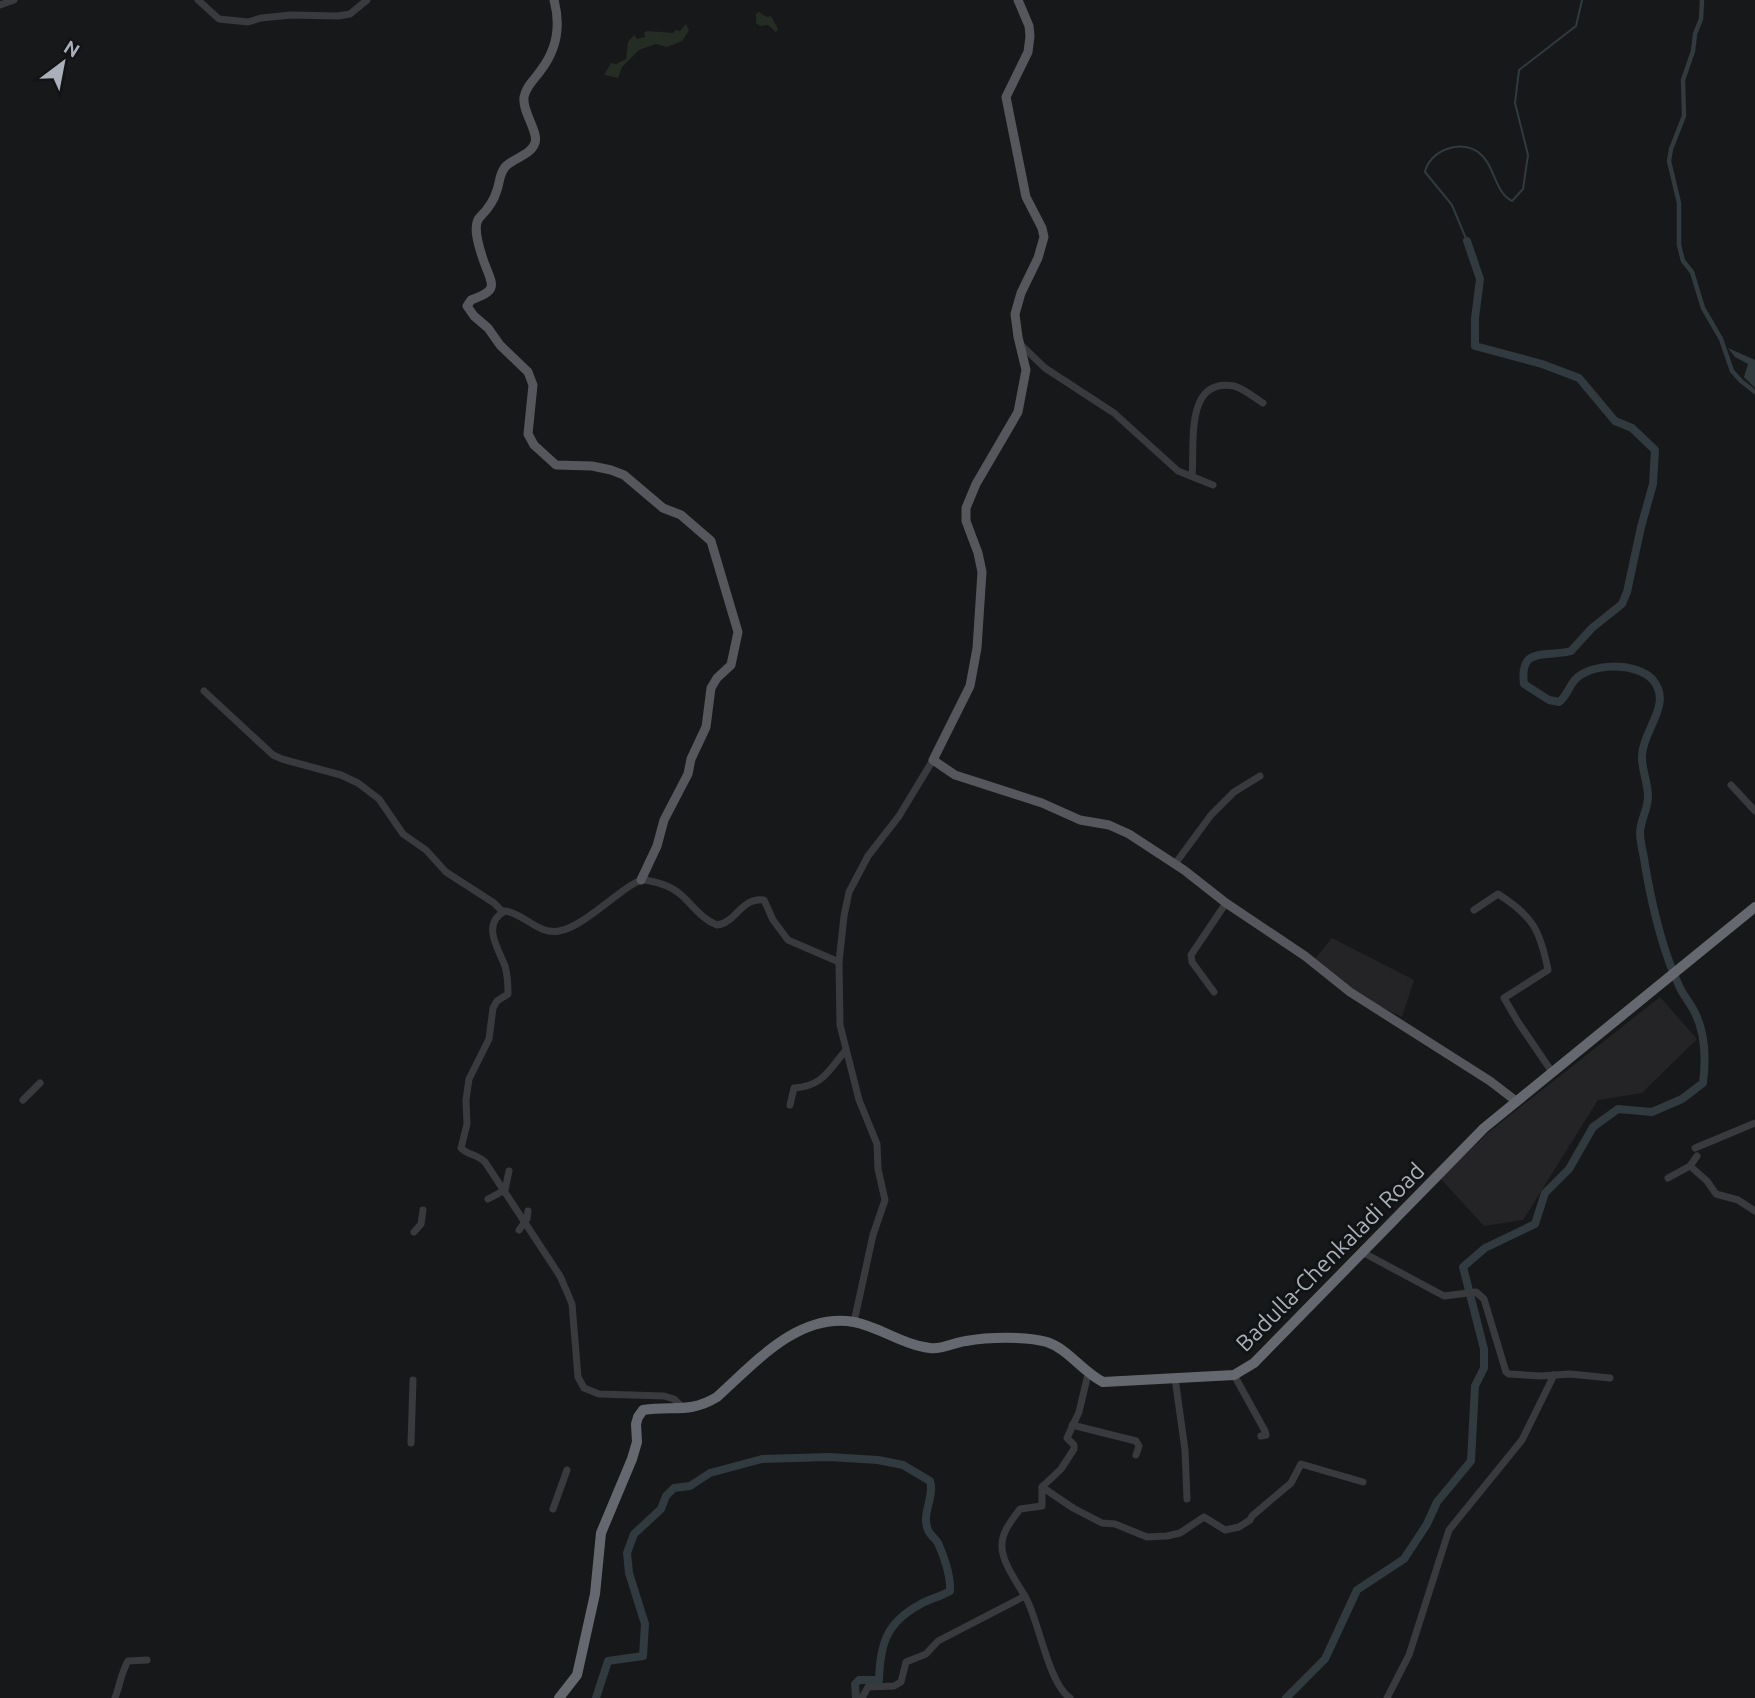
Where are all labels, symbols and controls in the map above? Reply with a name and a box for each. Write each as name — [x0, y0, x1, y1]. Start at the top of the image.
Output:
north arrow — [28, 28, 98, 98]
text: N — [60, 35, 84, 62]
street label: Badulla-Chenkaladi Road — [1231, 1158, 1429, 1356]

